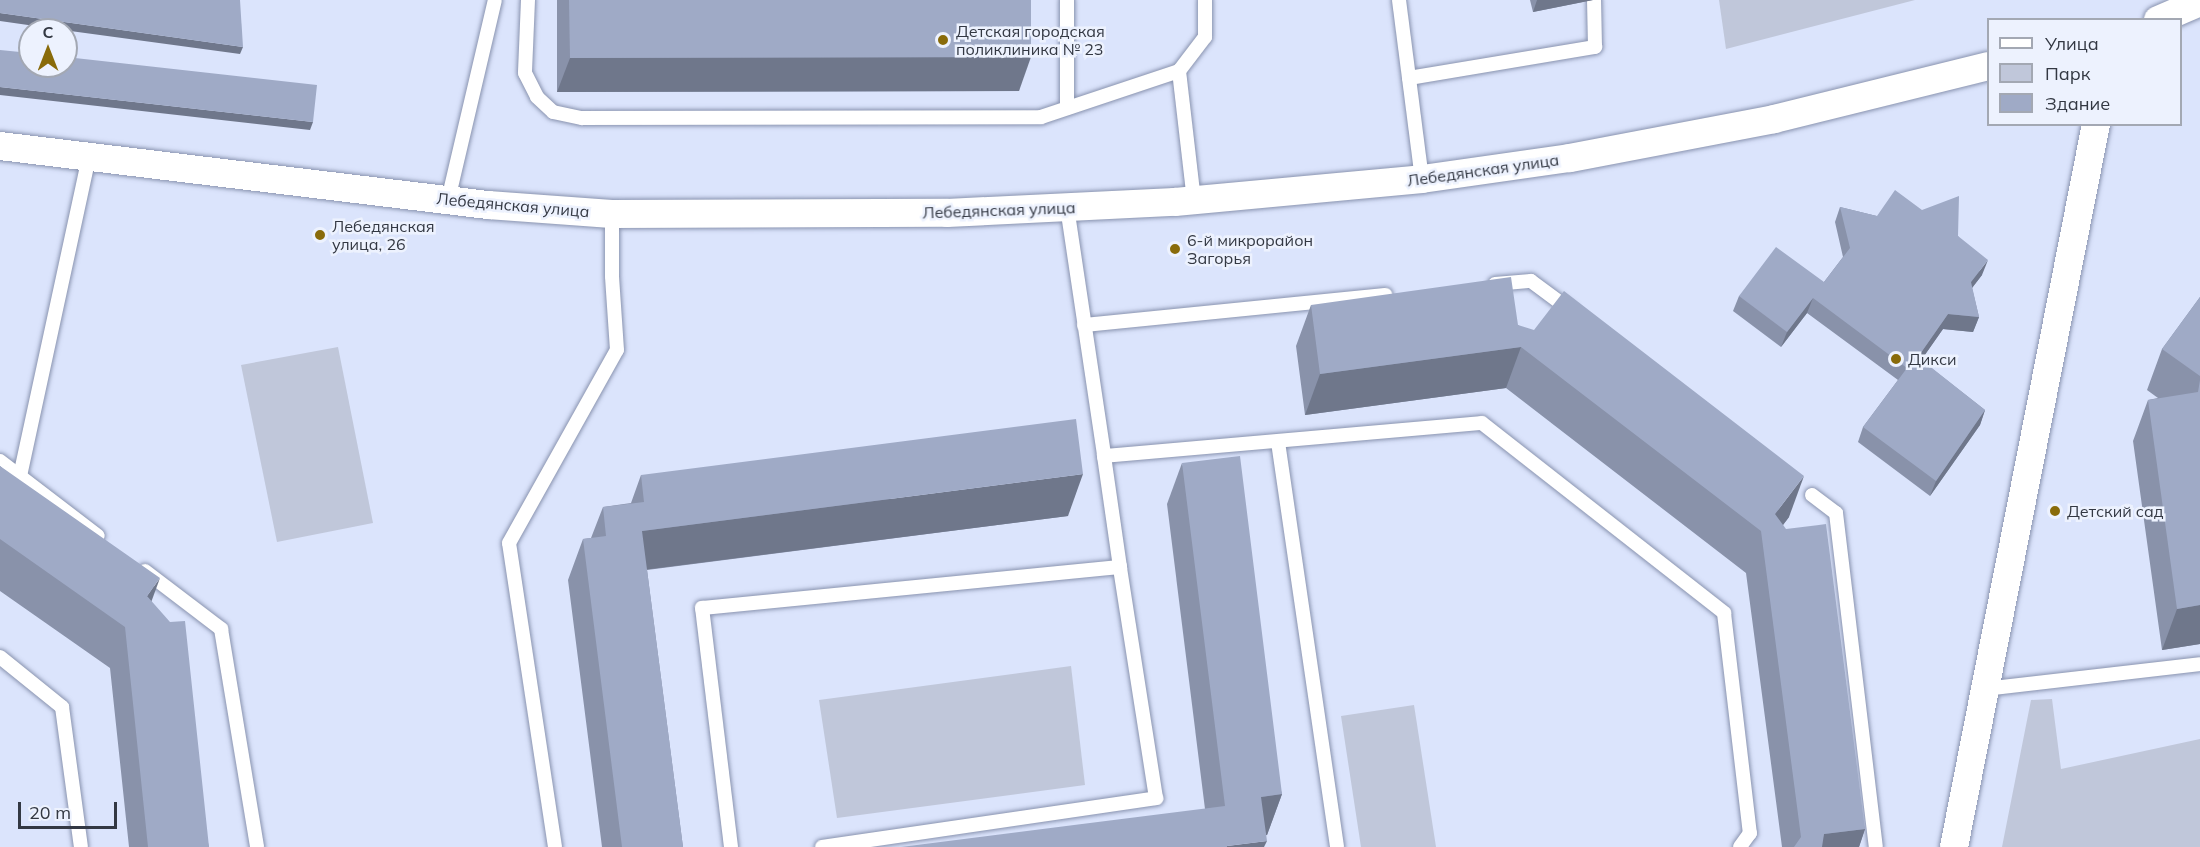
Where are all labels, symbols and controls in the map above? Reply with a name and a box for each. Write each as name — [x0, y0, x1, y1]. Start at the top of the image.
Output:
north arrow — [18, 18, 78, 78]
legend — [1987, 18, 2182, 126]
place label: Детская городская поликлиника № 23 — [956, 21, 1105, 59]
text: С — [43, 22, 53, 42]
marker: Детская городская поликлиника № 23 — [934, 31, 952, 49]
text: Улица — [2045, 32, 2099, 55]
text: Парк — [2045, 62, 2090, 85]
text: Здание — [2045, 92, 2110, 115]
street label: Лебедянская улица — [1406, 150, 1560, 190]
street label: Лебедянская улица — [436, 189, 590, 221]
street label: Лебедянская улица — [922, 198, 1076, 222]
place label: Лебедянская улица, 26 — [332, 216, 435, 254]
marker: Лебедянская улица, 26 — [313, 228, 327, 242]
place label: 6-й микрорайон Загорья — [1187, 230, 1313, 268]
marker: 6-й микрорайон Загорья — [1168, 242, 1182, 256]
place label: Дикси — [1908, 349, 1957, 369]
marker: Дикси — [1889, 352, 1903, 366]
place label: Детский сад — [2067, 501, 2163, 521]
marker: Детский сад — [2048, 504, 2062, 518]
scale bar — [21, 790, 120, 828]
text: 20 m — [29, 801, 71, 824]

